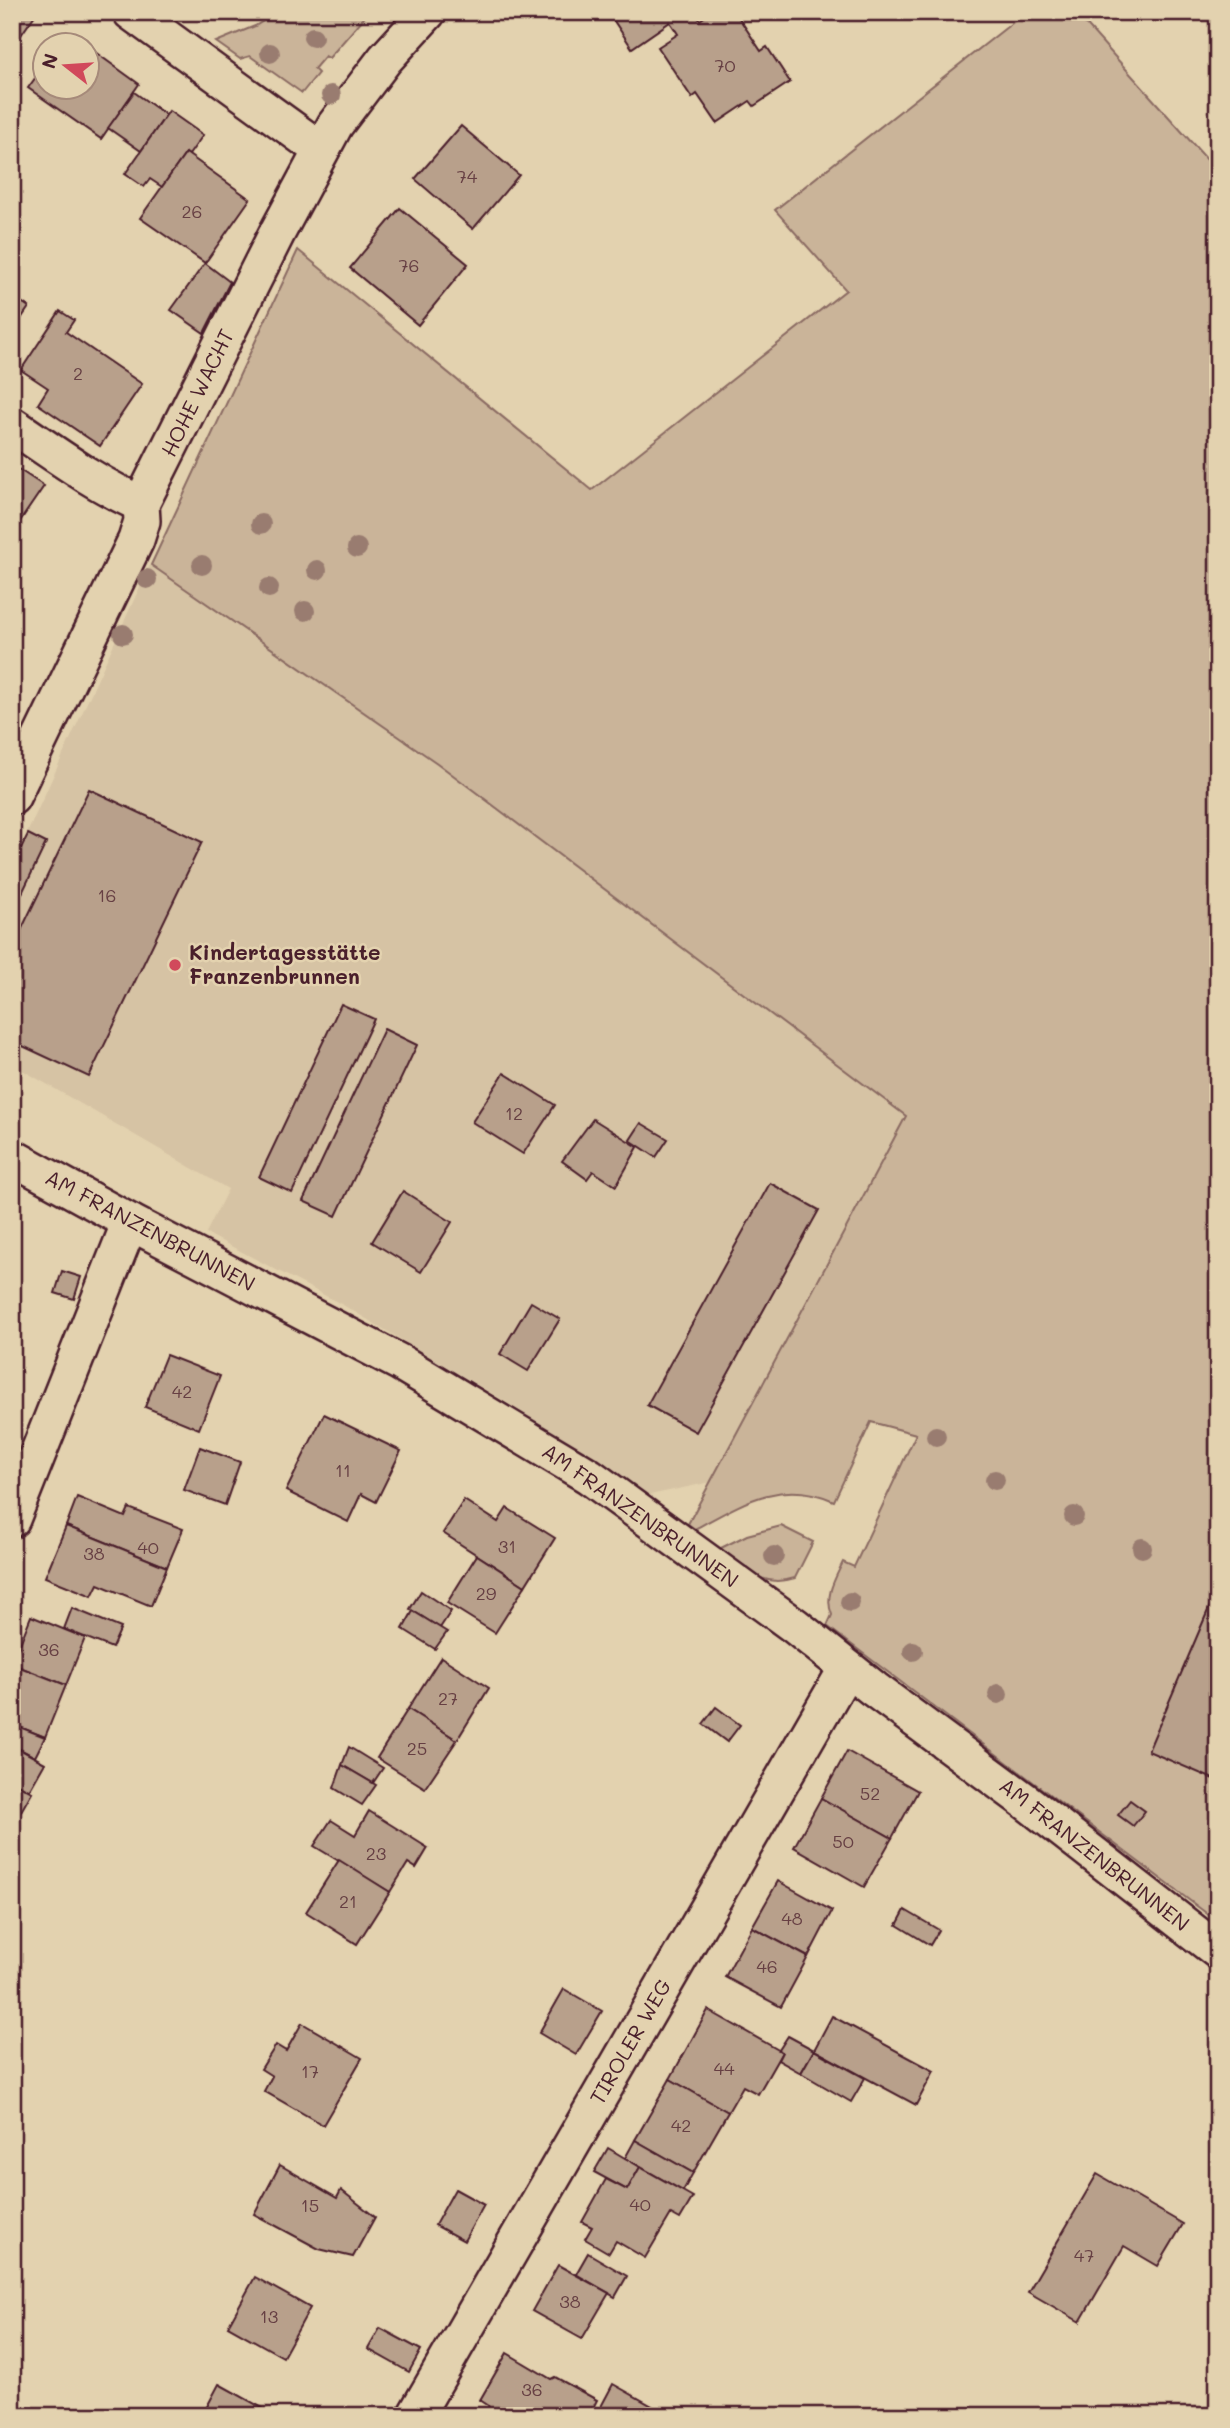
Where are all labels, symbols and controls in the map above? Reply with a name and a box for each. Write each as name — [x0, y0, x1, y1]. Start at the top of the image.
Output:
north arrow — [32, 32, 102, 102]
text: N — [35, 50, 63, 71]
house number: 70 — [714, 53, 736, 77]
house number: 74 — [457, 164, 478, 188]
house number: 26 — [182, 199, 202, 223]
house number: 76 — [399, 253, 419, 277]
street label: HOHE WACHT — [154, 324, 239, 461]
house number: 2 — [73, 361, 83, 385]
house number: 16 — [98, 883, 116, 907]
place label: Kindertagesstätte Franzenbrunnen — [189, 938, 381, 989]
marker: Kindertagesstätte Franzenbrunnen — [167, 957, 183, 973]
house number: 12 — [505, 1101, 523, 1125]
street label: AM FRANZENBRUNNEN — [41, 1163, 260, 1297]
house number: 42 — [172, 1379, 192, 1403]
street label: AM FRANZENBRUNNEN — [537, 1437, 744, 1593]
house number: 11 — [335, 1458, 351, 1482]
house number: 31 — [498, 1534, 516, 1558]
house number: 40 — [137, 1535, 159, 1559]
house number: 38 — [83, 1541, 105, 1565]
house number: 29 — [476, 1581, 497, 1605]
house number: 36 — [38, 1637, 60, 1661]
house number: 27 — [438, 1686, 458, 1710]
house number: 25 — [407, 1736, 427, 1760]
street label: AM FRANZENBRUNNEN — [994, 1771, 1195, 1936]
house number: 52 — [860, 1781, 880, 1805]
house number: 50 — [832, 1829, 854, 1853]
house number: 23 — [366, 1841, 386, 1865]
house number: 21 — [339, 1889, 357, 1913]
house number: 48 — [781, 1906, 803, 1930]
house number: 46 — [756, 1954, 778, 1978]
street label: TIROLER WEG — [583, 1974, 676, 2109]
house number: 44 — [713, 2056, 735, 2080]
house number: 17 — [301, 2059, 319, 2083]
house number: 42 — [671, 2113, 691, 2137]
house number: 40 — [629, 2192, 651, 2216]
house number: 15 — [301, 2193, 319, 2217]
house number: 47 — [1074, 2243, 1094, 2267]
house number: 38 — [559, 2289, 581, 2313]
house number: 13 — [260, 2304, 278, 2328]
house number: 36 — [521, 2377, 543, 2401]

